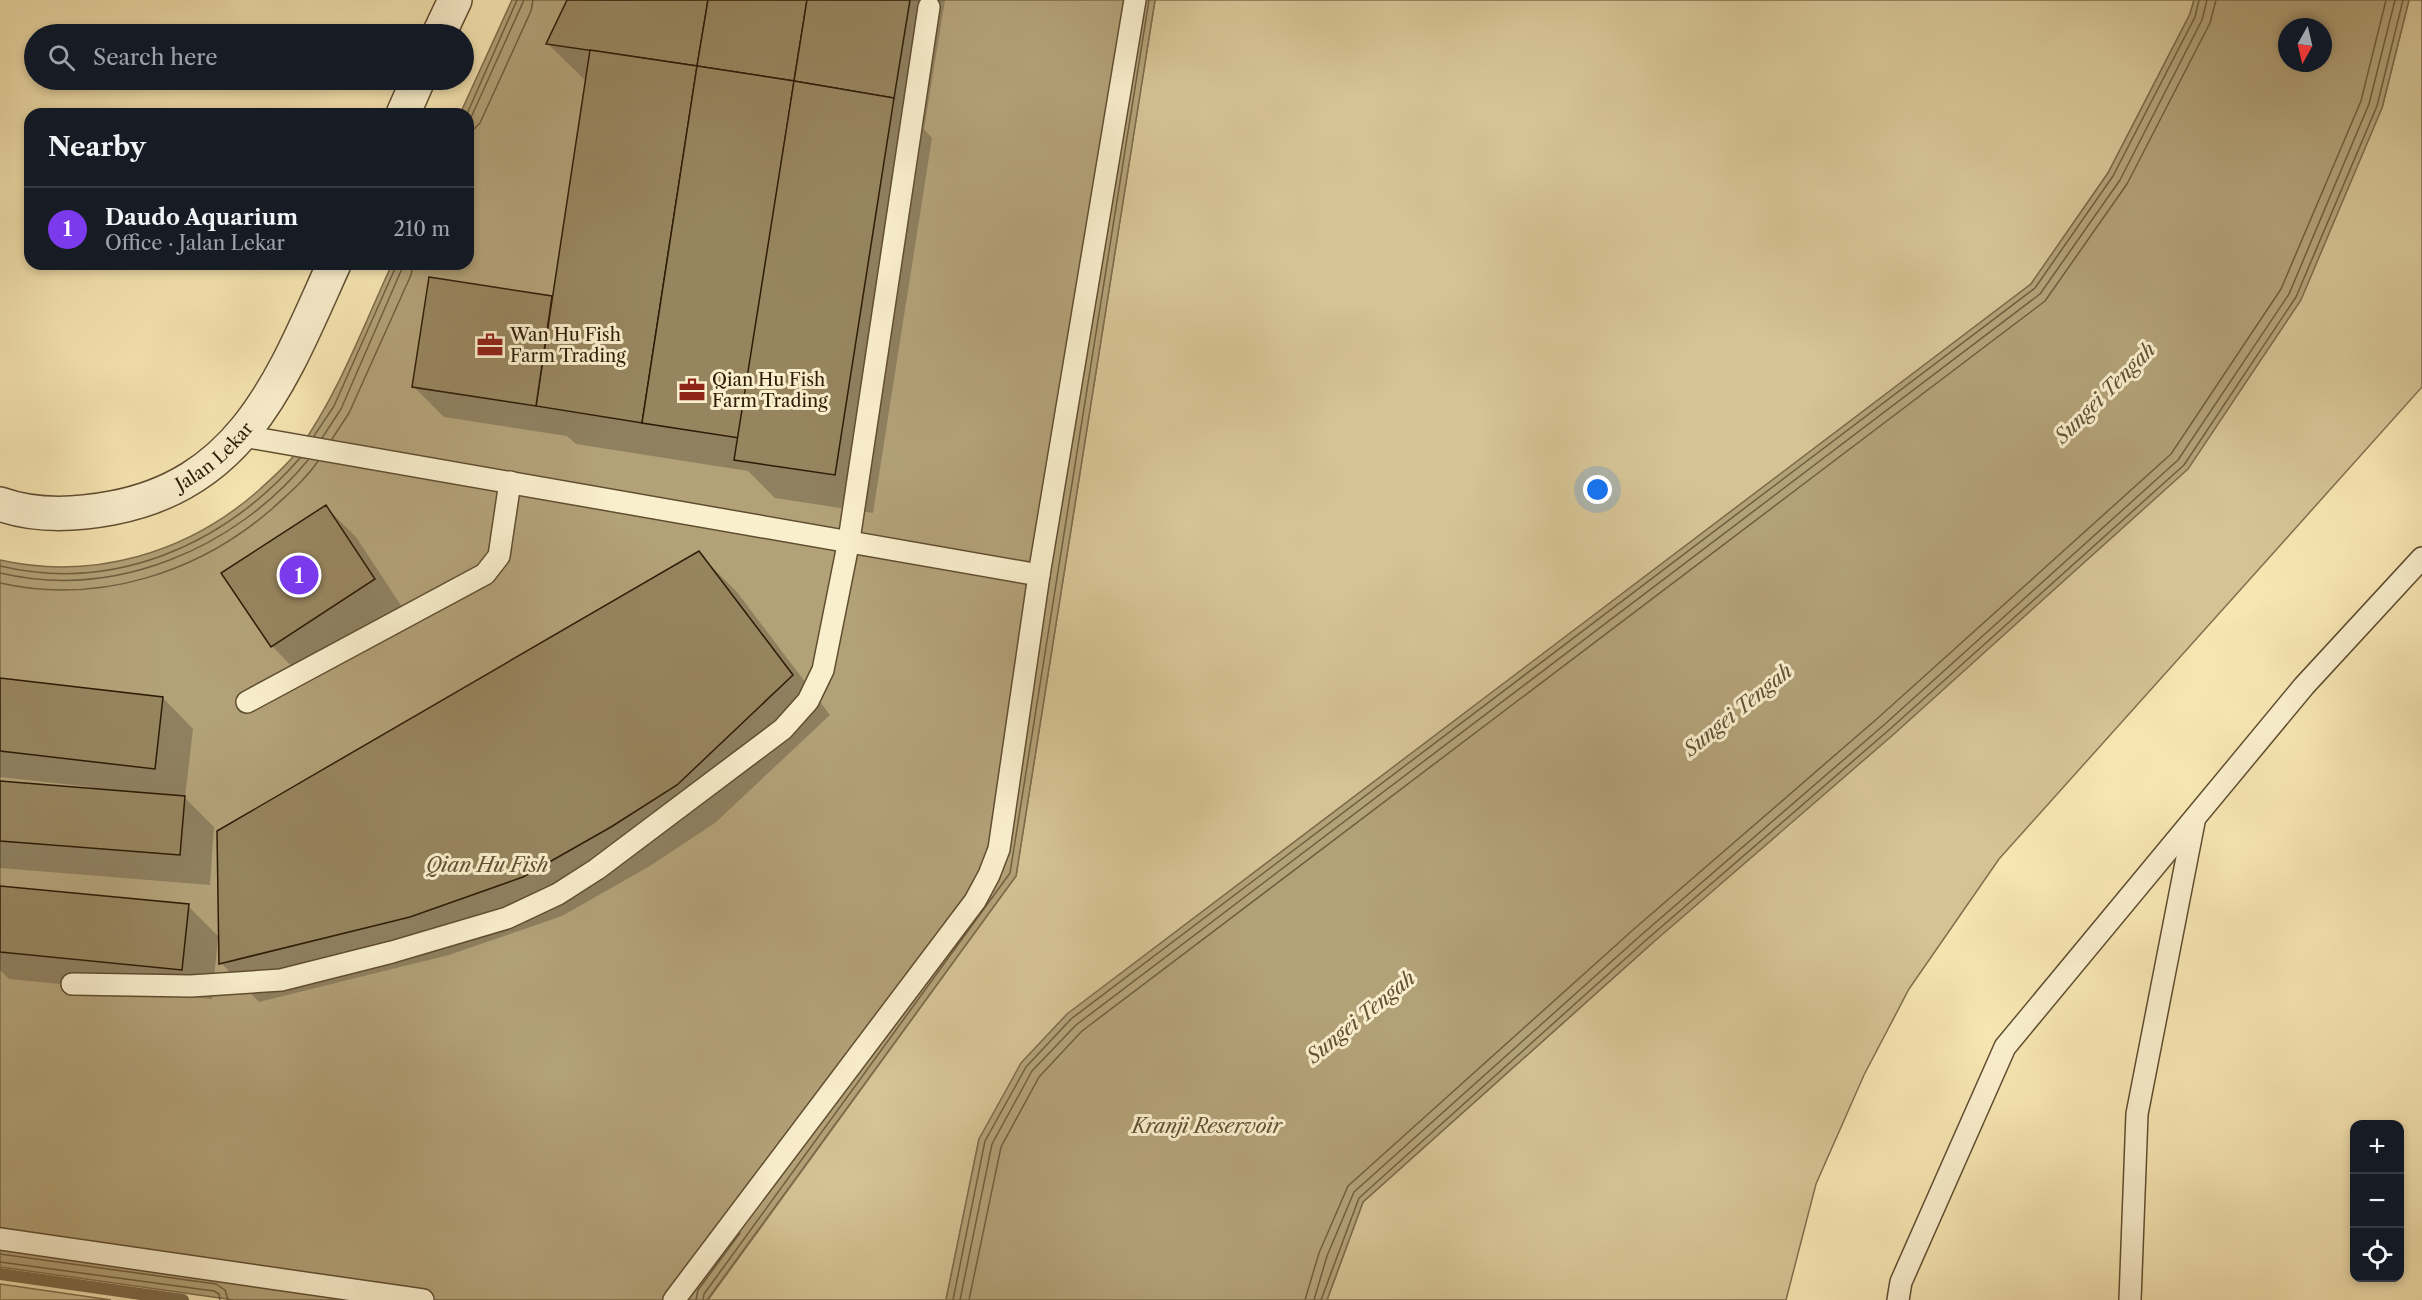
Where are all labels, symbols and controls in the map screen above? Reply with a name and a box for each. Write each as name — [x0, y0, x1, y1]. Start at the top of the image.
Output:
north arrow — [2278, 18, 2332, 72]
search box — [24, 24, 474, 90]
icon: search — [45, 41, 78, 74]
text: Search here — [93, 44, 218, 71]
text: Nearby — [48, 131, 146, 163]
text: Daudo Aquarium — [105, 204, 298, 231]
text: 1 — [63, 217, 72, 241]
text: 210 m — [393, 217, 450, 241]
text: Office · Jalan Lekar — [105, 231, 285, 255]
place label: Wan Hu Fish Farm Trading — [509, 324, 626, 367]
office icon: Wan Hu Fish Farm Trading — [475, 330, 505, 360]
water label: Sungei Tengah — [2049, 338, 2160, 449]
place label: Qian Hu Fish Farm Trading — [712, 369, 828, 412]
office icon: Qian Hu Fish Farm Trading — [677, 375, 707, 405]
street label: Jalan Lekar — [169, 418, 258, 497]
your location — [1583, 475, 1612, 504]
pin: 1 — [280, 552, 318, 598]
water label: Sungei Tengah — [1678, 659, 1797, 762]
water label: Qian Hu Fish — [426, 853, 548, 877]
water label: Sungei Tengah — [1301, 966, 1420, 1069]
water label: Kranji Reservoir — [1130, 1114, 1284, 1138]
map controls — [2350, 1120, 2404, 1282]
button: + — [2350, 1120, 2404, 1174]
button: − — [2350, 1174, 2404, 1228]
button: locate — [2350, 1228, 2404, 1282]

